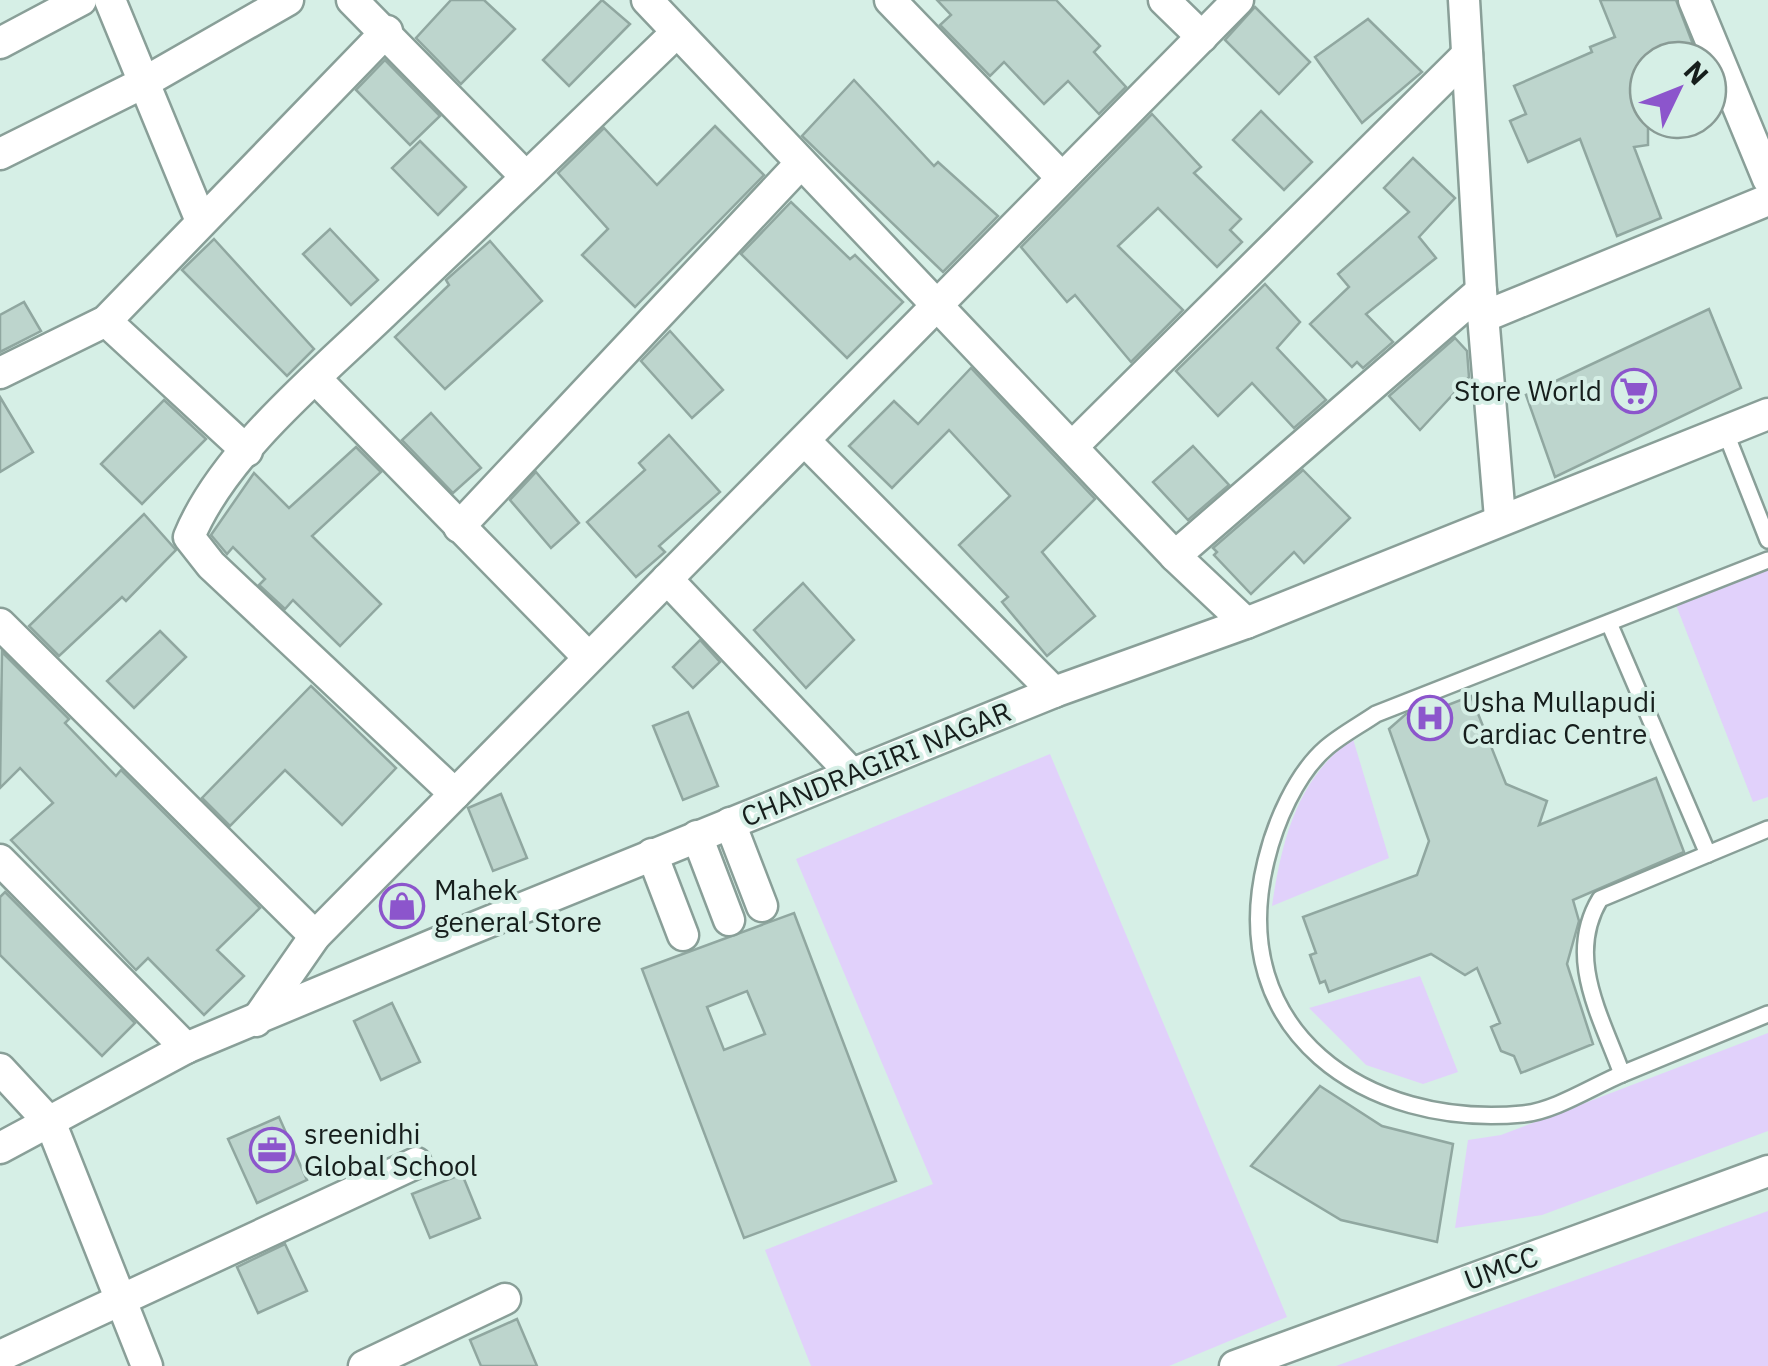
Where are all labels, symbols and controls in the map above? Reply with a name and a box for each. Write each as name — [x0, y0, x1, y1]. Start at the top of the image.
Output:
north arrow — [1628, 40, 1728, 140]
text: N — [1676, 53, 1717, 93]
supermarket icon: Store World — [1611, 368, 1657, 414]
place label: Store World — [1454, 372, 1602, 409]
place label: Usha Mullapudi Cardiac Centre — [1462, 683, 1656, 752]
street label: CHANDRAGIRI NAGAR — [735, 692, 1016, 835]
hospital icon: Usha Mullapudi Cardiac Centre — [1407, 695, 1453, 741]
place label: Mahek general Store — [434, 871, 602, 940]
shop icon: Mahek general Store — [379, 883, 425, 929]
place label: sreenidhi Global School — [304, 1115, 477, 1184]
office icon: sreenidhi Global School — [249, 1127, 295, 1173]
street label: UMCC — [1459, 1237, 1543, 1298]

